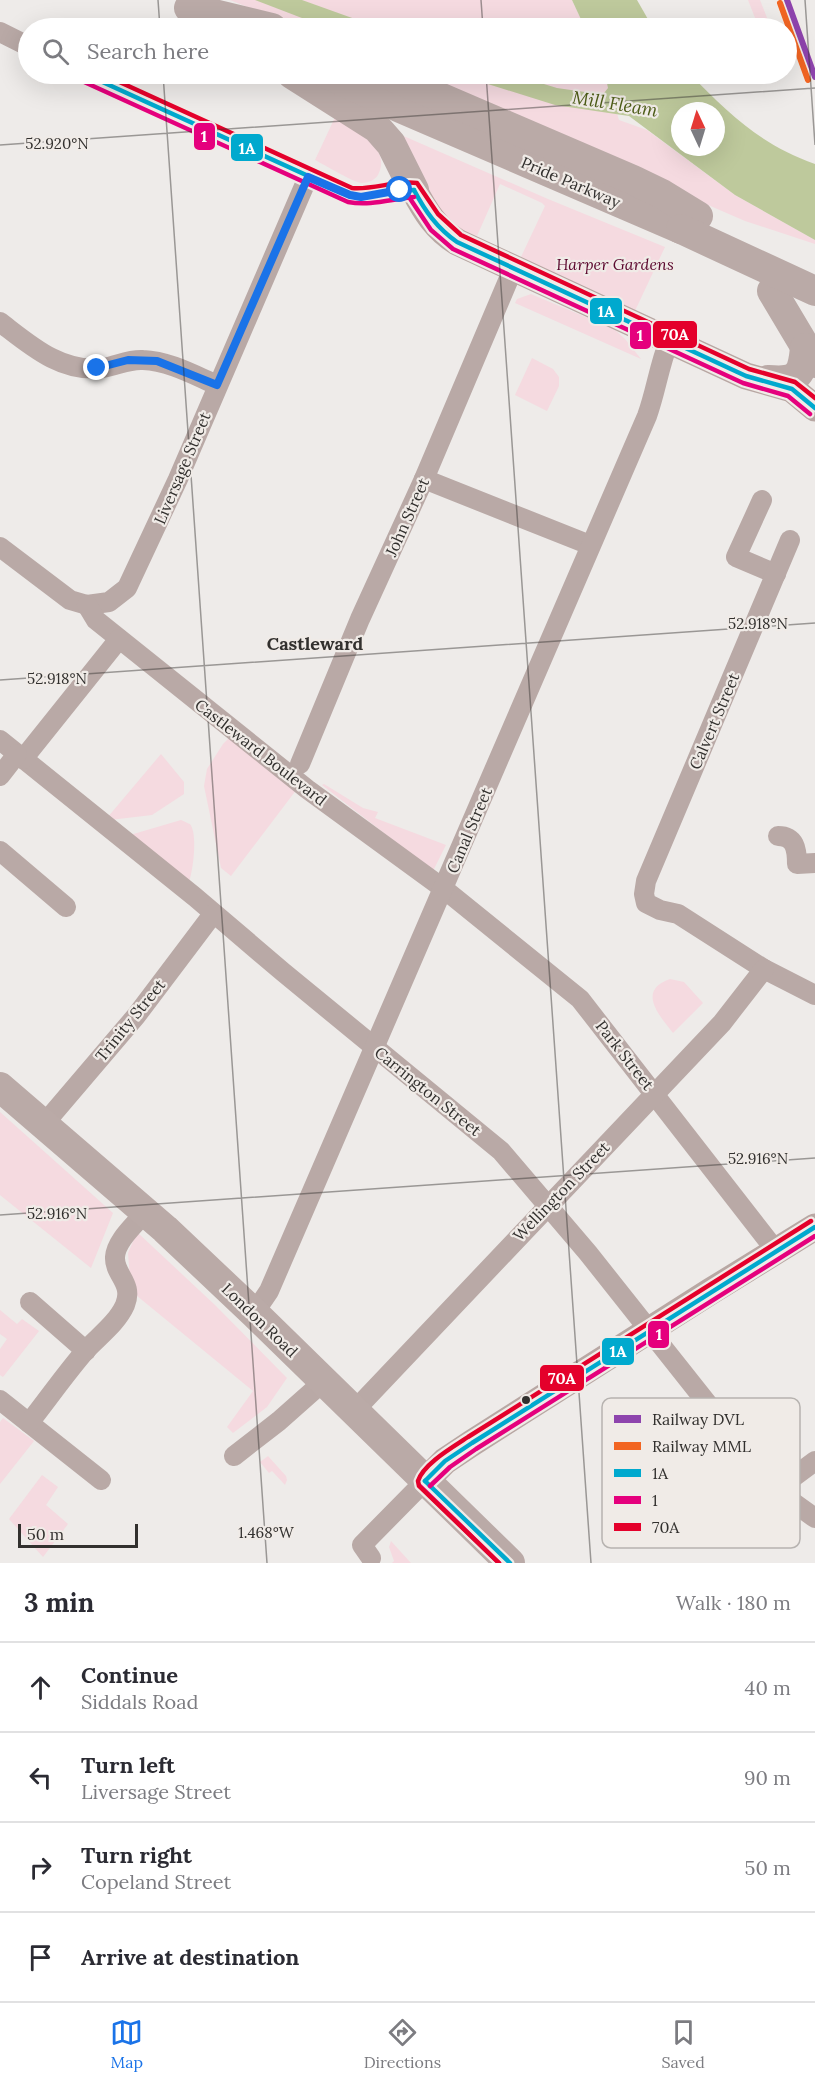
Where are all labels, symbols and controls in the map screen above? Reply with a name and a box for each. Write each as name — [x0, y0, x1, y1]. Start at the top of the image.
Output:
search box — [18, 18, 797, 84]
icon: search — [39, 35, 72, 68]
text: Search here — [87, 37, 209, 65]
water label: Mill Fleam — [571, 85, 660, 122]
north arrow — [671, 102, 725, 156]
line badge: 1 — [193, 122, 216, 151]
text: 1 — [201, 126, 207, 146]
line badge: 1A — [230, 133, 264, 162]
text: 52.920°N — [25, 134, 89, 153]
text: 1A — [238, 138, 256, 158]
street label: Pride Parkway — [518, 152, 624, 212]
route start — [386, 176, 412, 202]
park label: Harper Gardens — [556, 254, 674, 274]
line badge: 1A — [589, 297, 623, 325]
text: 1A — [597, 301, 615, 321]
line badge: 70A — [652, 320, 698, 349]
line badge: 1 — [629, 321, 652, 350]
text: 70A — [661, 324, 689, 344]
text: 1 — [637, 325, 643, 345]
route end — [83, 354, 109, 380]
street label: Liversage Street — [149, 408, 215, 527]
street label: John Street — [380, 474, 434, 560]
text: 52.918°N — [728, 614, 788, 633]
district label: Castleward — [267, 632, 363, 655]
text: 52.918°N — [27, 669, 87, 688]
street label: Calvert Street — [685, 669, 744, 772]
street label: Castleward Boulevard — [191, 694, 331, 810]
street label: Canal Street — [442, 783, 496, 876]
street label: Trinity Street — [91, 974, 170, 1065]
street label: Park Street — [592, 1016, 659, 1094]
street label: Carrington Street — [371, 1042, 486, 1141]
street label: Wellington Street — [508, 1137, 614, 1245]
text: 52.916°N — [728, 1149, 788, 1168]
text: 52.916°N — [27, 1204, 87, 1223]
street label: London Road — [218, 1279, 303, 1362]
line badge: 1 — [647, 1320, 670, 1349]
text: 1 — [656, 1324, 662, 1344]
line badge: 1A — [601, 1337, 635, 1366]
text: 1A — [609, 1341, 627, 1361]
line badge: 70A — [539, 1364, 585, 1392]
text: 70A — [548, 1368, 576, 1388]
unlabelled marker — [520, 1394, 532, 1406]
legend — [602, 1398, 800, 1548]
text: Railway DVL — [652, 1409, 744, 1429]
text: Railway MML — [652, 1436, 751, 1456]
text: 1A — [652, 1463, 669, 1483]
text: 1 — [652, 1490, 658, 1510]
text: 70A — [652, 1517, 680, 1537]
scale bar — [18, 1521, 138, 1548]
text: 1.468°W — [238, 1523, 295, 1542]
text: 50 m — [27, 1524, 64, 1544]
text: 3 min — [24, 1586, 94, 1619]
text: Walk · 180 m — [676, 1590, 791, 1615]
text: Continue — [81, 1661, 178, 1689]
icon: ahead — [24, 1671, 57, 1704]
text: 40 m — [745, 1675, 791, 1700]
text: Siddals Road — [81, 1689, 198, 1714]
text: Turn left — [81, 1751, 175, 1779]
icon: left — [24, 1761, 57, 1794]
text: 90 m — [744, 1765, 791, 1790]
text: Liversage Street — [81, 1779, 231, 1804]
text: Turn right — [81, 1841, 192, 1869]
icon: right — [24, 1851, 57, 1884]
text: 50 m — [745, 1855, 791, 1880]
text: Copeland Street — [81, 1869, 231, 1894]
icon: arrive — [24, 1941, 57, 1974]
text: Arrive at destination — [81, 1943, 299, 1971]
tab: Map — [110, 2016, 143, 2072]
tab: Directions — [364, 2016, 441, 2072]
tab: Saved — [661, 2016, 705, 2072]

